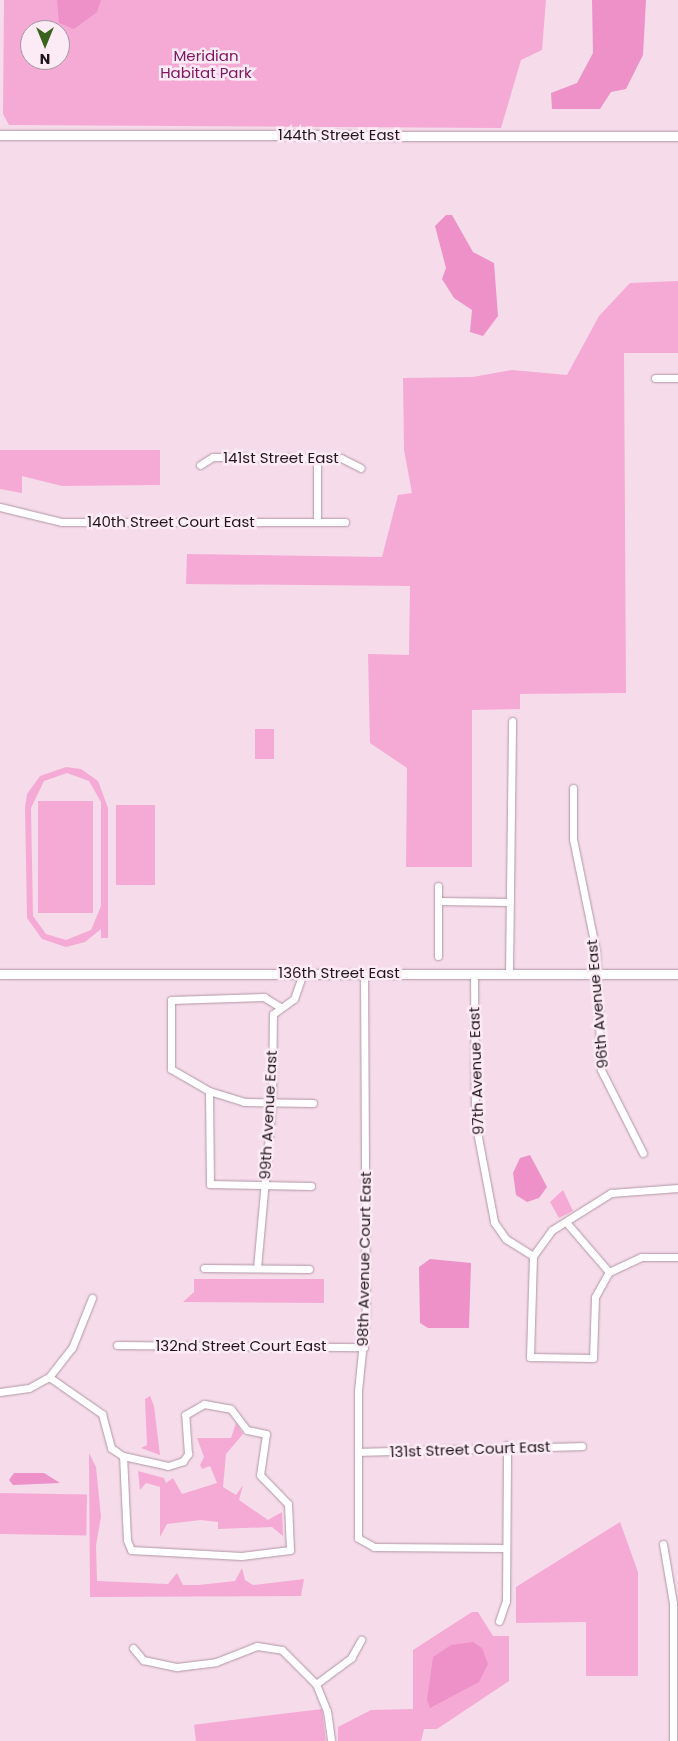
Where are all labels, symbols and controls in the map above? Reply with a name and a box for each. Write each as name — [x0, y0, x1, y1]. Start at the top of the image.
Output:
north arrow — [20, 20, 70, 70]
park label: Meridian Habitat Park — [160, 46, 252, 81]
text: N — [40, 49, 50, 69]
street label: 144th Street East — [278, 126, 400, 144]
street label: 141st Street East — [223, 449, 339, 467]
street label: 140th Street Court East — [87, 513, 255, 531]
street label: 96th Avenue East — [582, 939, 612, 1069]
street label: 136th Street East — [278, 964, 400, 982]
street label: 97th Avenue East — [465, 1007, 487, 1135]
street label: 99th Avenue East — [256, 1050, 280, 1180]
street label: 98th Avenue Court East — [353, 1171, 375, 1347]
street label: 132nd Street Court East — [156, 1337, 326, 1355]
street label: 131st Street Court East — [389, 1437, 551, 1461]

